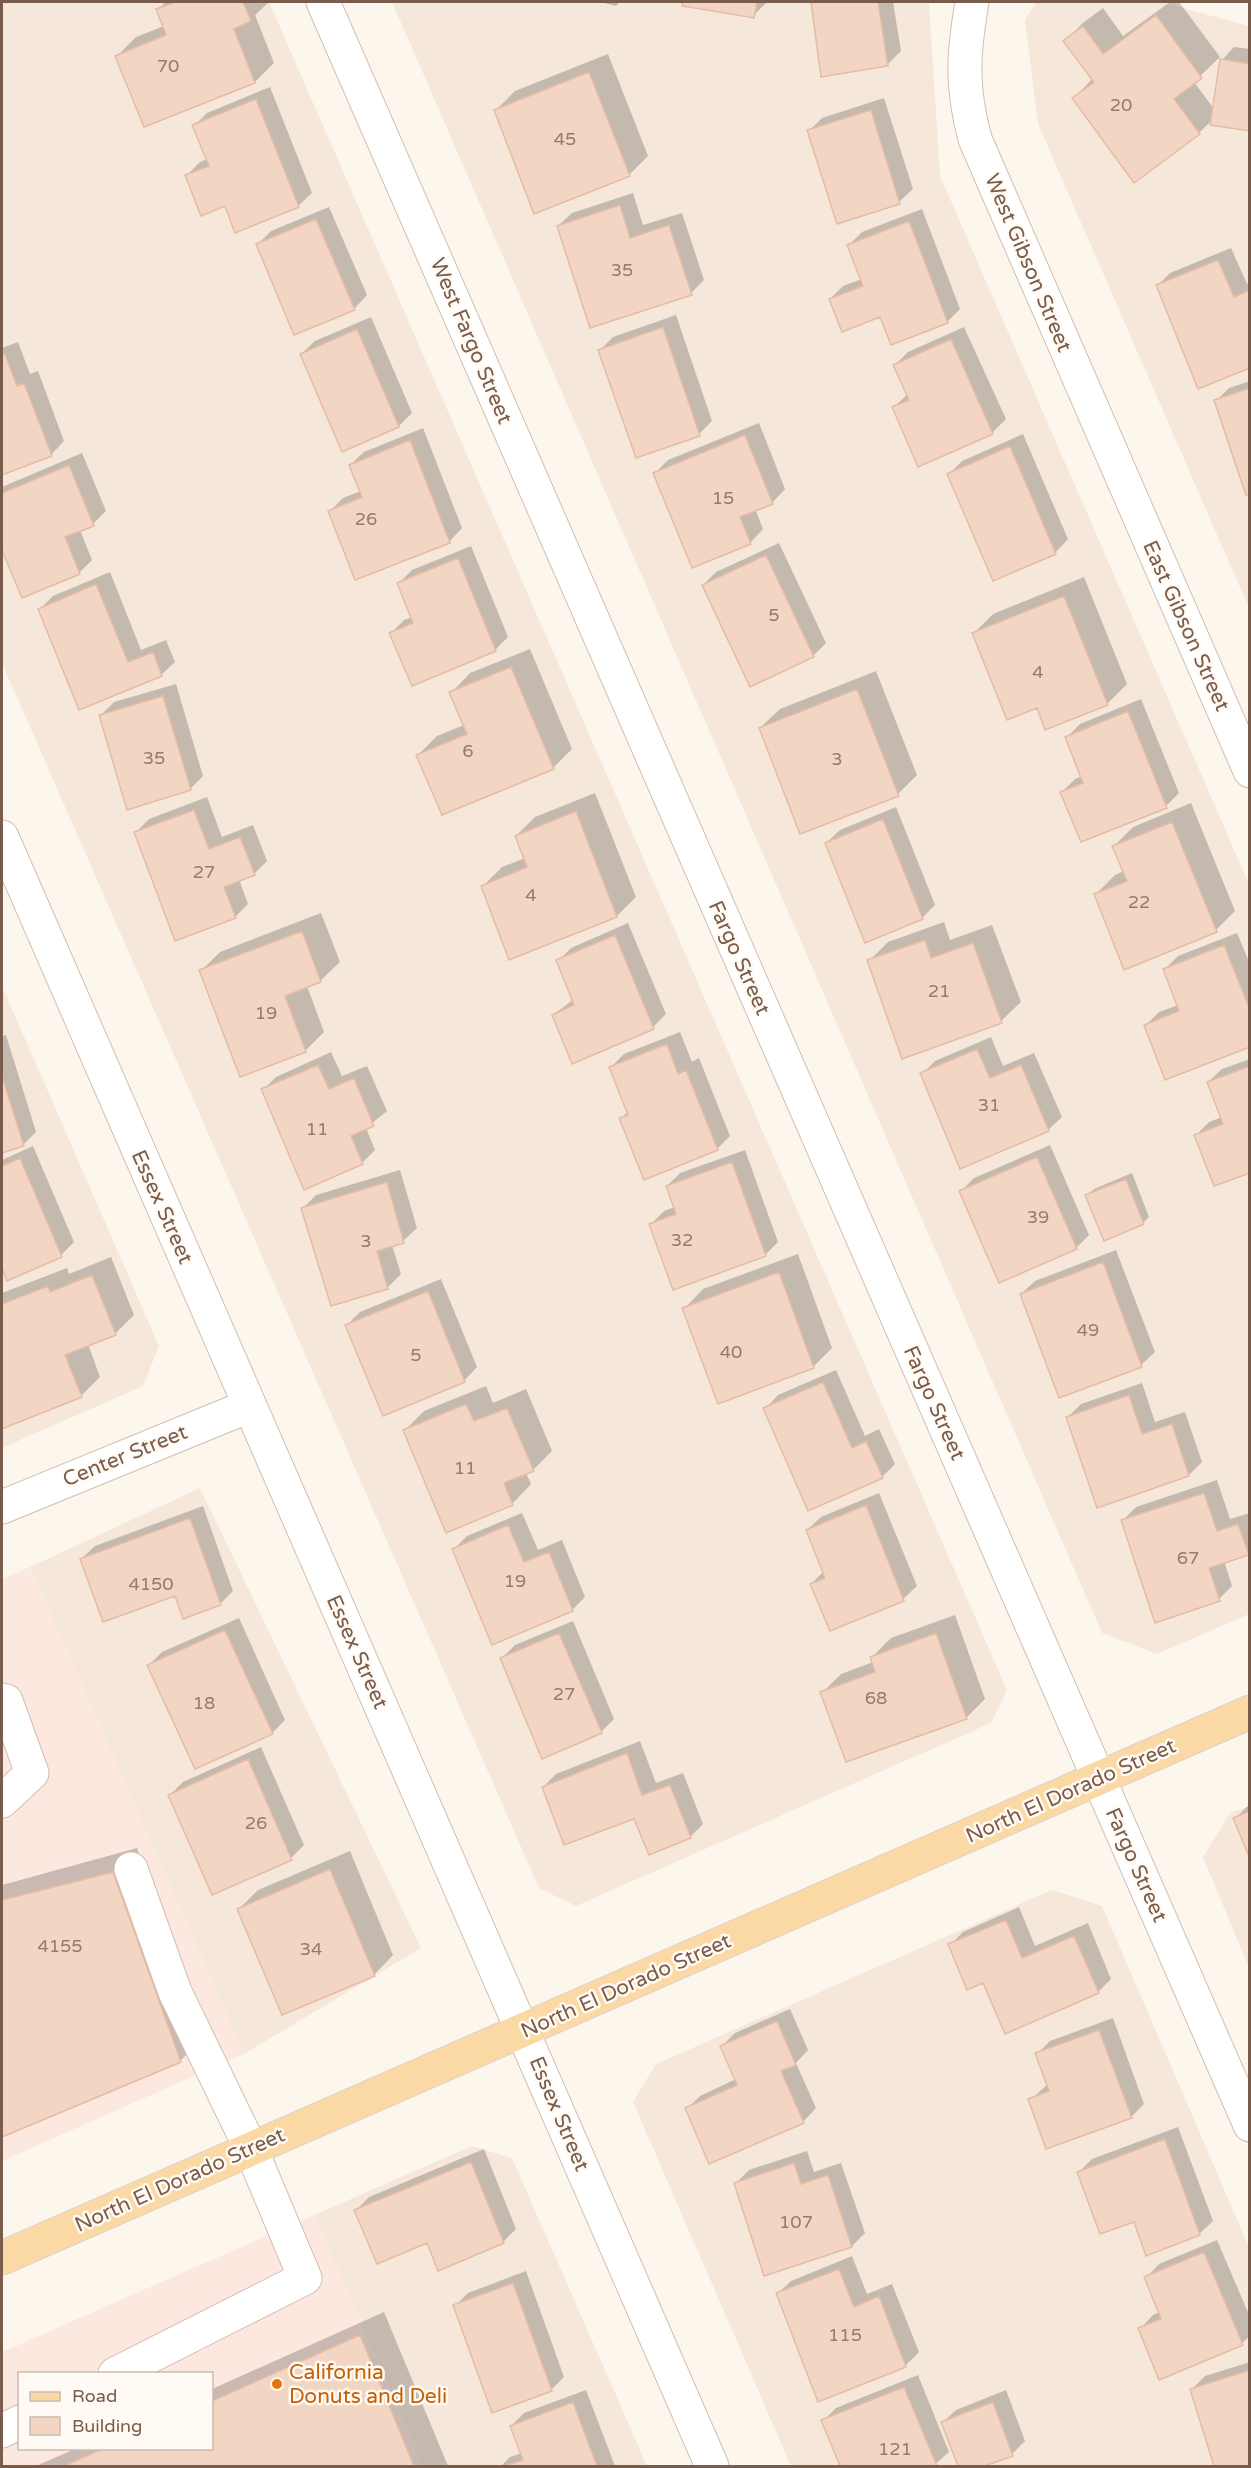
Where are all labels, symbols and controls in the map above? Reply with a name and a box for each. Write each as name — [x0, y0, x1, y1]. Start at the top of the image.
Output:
house number: 70 — [157, 55, 179, 77]
house number: 20 — [1110, 94, 1132, 116]
house number: 45 — [554, 128, 576, 150]
street label: West Gibson Street — [979, 170, 1077, 356]
street label: West Fargo Street — [425, 254, 517, 428]
house number: 35 — [611, 259, 633, 281]
house number: 15 — [712, 487, 734, 509]
house number: 26 — [355, 508, 377, 530]
street label: East Gibson Street — [1137, 537, 1235, 715]
house number: 5 — [768, 604, 780, 626]
house number: 4 — [1032, 661, 1044, 683]
house number: 6 — [462, 740, 474, 762]
house number: 35 — [143, 747, 165, 769]
house number: 3 — [831, 748, 843, 770]
house number: 27 — [193, 861, 215, 883]
house number: 4 — [525, 884, 537, 906]
house number: 22 — [1128, 891, 1150, 913]
street label: Fargo Street — [703, 897, 775, 1019]
house number: 21 — [928, 980, 950, 1002]
house number: 19 — [255, 1002, 277, 1024]
house number: 31 — [978, 1094, 1000, 1116]
house number: 11 — [306, 1118, 328, 1140]
street label: Essex Street — [126, 1146, 198, 1268]
house number: 39 — [1027, 1206, 1049, 1228]
house number: 32 — [671, 1229, 693, 1251]
house number: 3 — [360, 1230, 372, 1252]
house number: 49 — [1077, 1319, 1099, 1341]
house number: 40 — [720, 1341, 742, 1363]
street label: Fargo Street — [898, 1342, 970, 1464]
house number: 5 — [410, 1344, 422, 1366]
street label: Center Street — [59, 1420, 191, 1492]
house number: 11 — [454, 1457, 476, 1479]
house number: 67 — [1177, 1547, 1199, 1569]
house number: 19 — [504, 1570, 526, 1592]
house number: 4150 — [128, 1573, 174, 1595]
street label: Essex Street — [321, 1591, 393, 1713]
house number: 27 — [553, 1683, 575, 1705]
house number: 68 — [865, 1687, 887, 1709]
house number: 18 — [193, 1692, 215, 1714]
street label: North El Dorado Street — [962, 1733, 1180, 1849]
street label: Fargo Street — [1100, 1804, 1172, 1926]
house number: 26 — [245, 1812, 267, 1834]
street label: North El Dorado Street — [517, 1928, 735, 2044]
house number: 4155 — [37, 1935, 83, 1957]
house number: 34 — [300, 1938, 322, 1960]
street label: Essex Street — [524, 2053, 594, 2175]
street label: North El Dorado Street — [71, 2122, 289, 2238]
house number: 107 — [779, 2211, 813, 2233]
house number: 115 — [828, 2324, 862, 2346]
place label: California Donuts and Deli — [289, 2360, 447, 2409]
legend — [18, 2372, 213, 2450]
marker: California Donuts and Deli — [270, 2377, 284, 2391]
text: Road — [72, 2385, 117, 2407]
text: Building — [72, 2415, 142, 2437]
house number: 121 — [878, 2438, 912, 2460]

